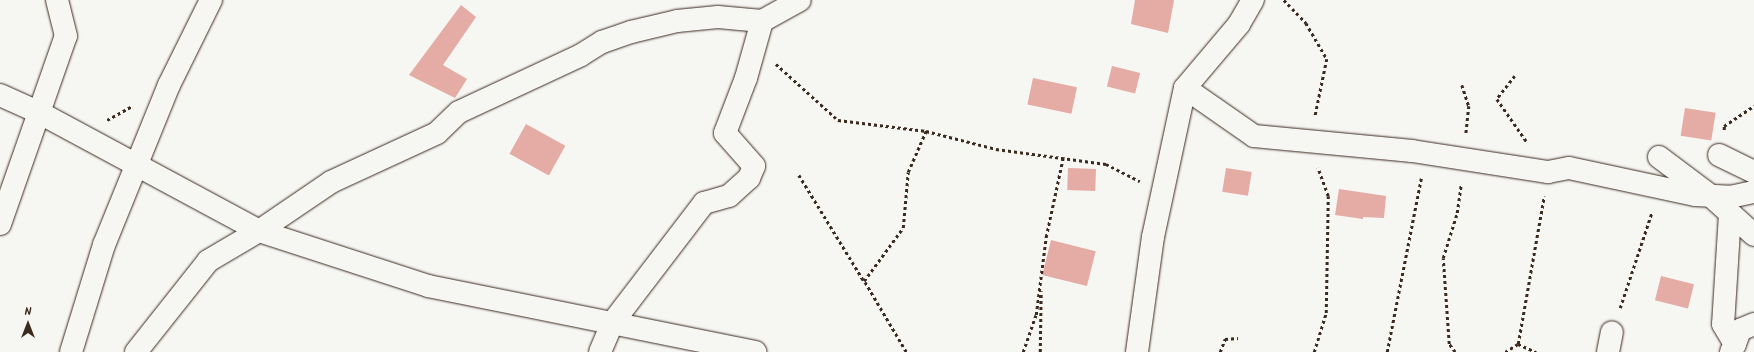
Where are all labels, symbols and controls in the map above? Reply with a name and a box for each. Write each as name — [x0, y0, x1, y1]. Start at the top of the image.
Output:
text: N — [25, 303, 31, 321]
north arrow — [8, 304, 48, 344]

